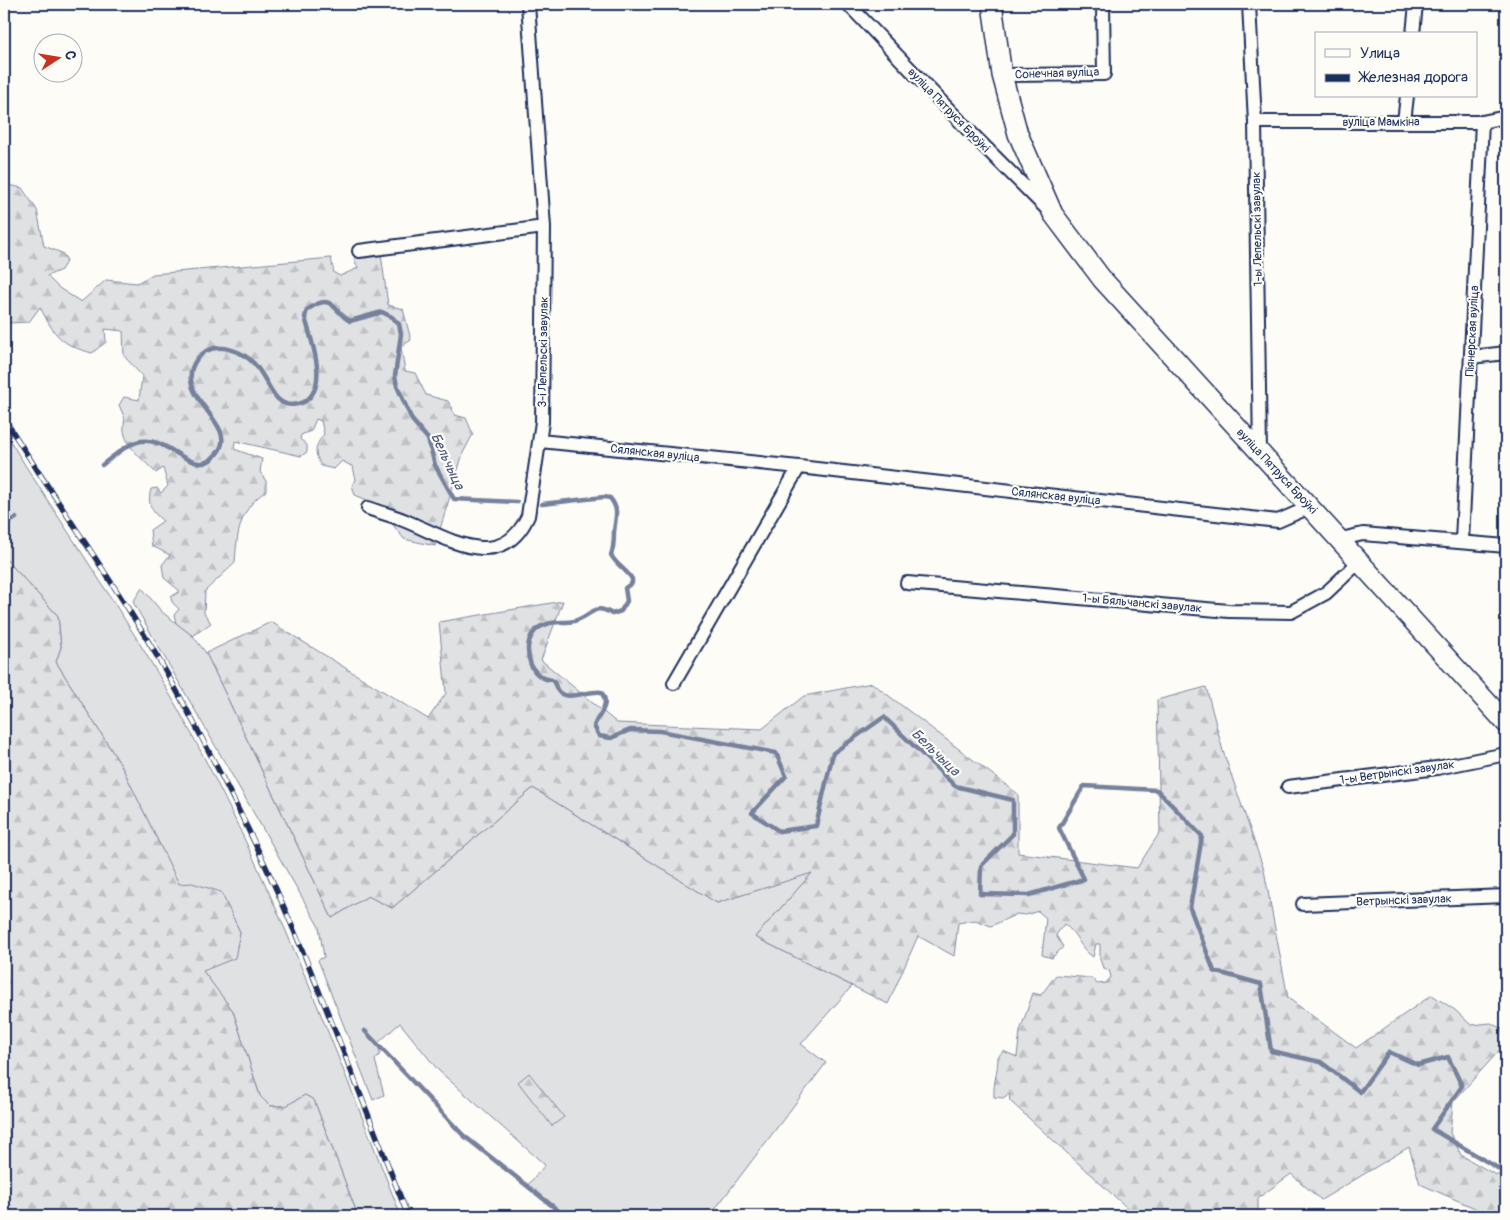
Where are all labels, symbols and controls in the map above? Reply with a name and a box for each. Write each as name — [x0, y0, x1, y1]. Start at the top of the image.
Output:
north arrow — [32, 32, 82, 82]
legend — [1315, 32, 1478, 98]
text: Улица — [1360, 44, 1400, 63]
text: С — [61, 49, 80, 62]
street label: вуліца Пятруся Броўкі — [904, 65, 993, 156]
street label: Сонечная вуліца — [1015, 65, 1100, 82]
text: Железная дорога — [1358, 68, 1468, 87]
street label: вуліца Мамкіна — [1342, 115, 1420, 130]
street label: 1-ы Лепельскі завулак — [1249, 172, 1266, 286]
street label: Піянерская вуліца — [1463, 285, 1482, 377]
street label: 3-і Лепельскі завулак — [535, 296, 552, 408]
street label: вуліца Пятруся Броўкі — [1233, 425, 1320, 517]
water label: Бельчыца — [427, 430, 469, 494]
street label: Сялянская вуліца — [610, 441, 701, 466]
street label: Сялянская вуліца — [1011, 484, 1102, 509]
street label: 1-ы Бяльчанскі завулак — [1082, 591, 1202, 616]
water label: Бельчыца — [908, 725, 964, 781]
street label: 1-ы Ветрынскі завулак — [1339, 757, 1455, 788]
street label: Ветрынскі завулак — [1356, 891, 1452, 910]

